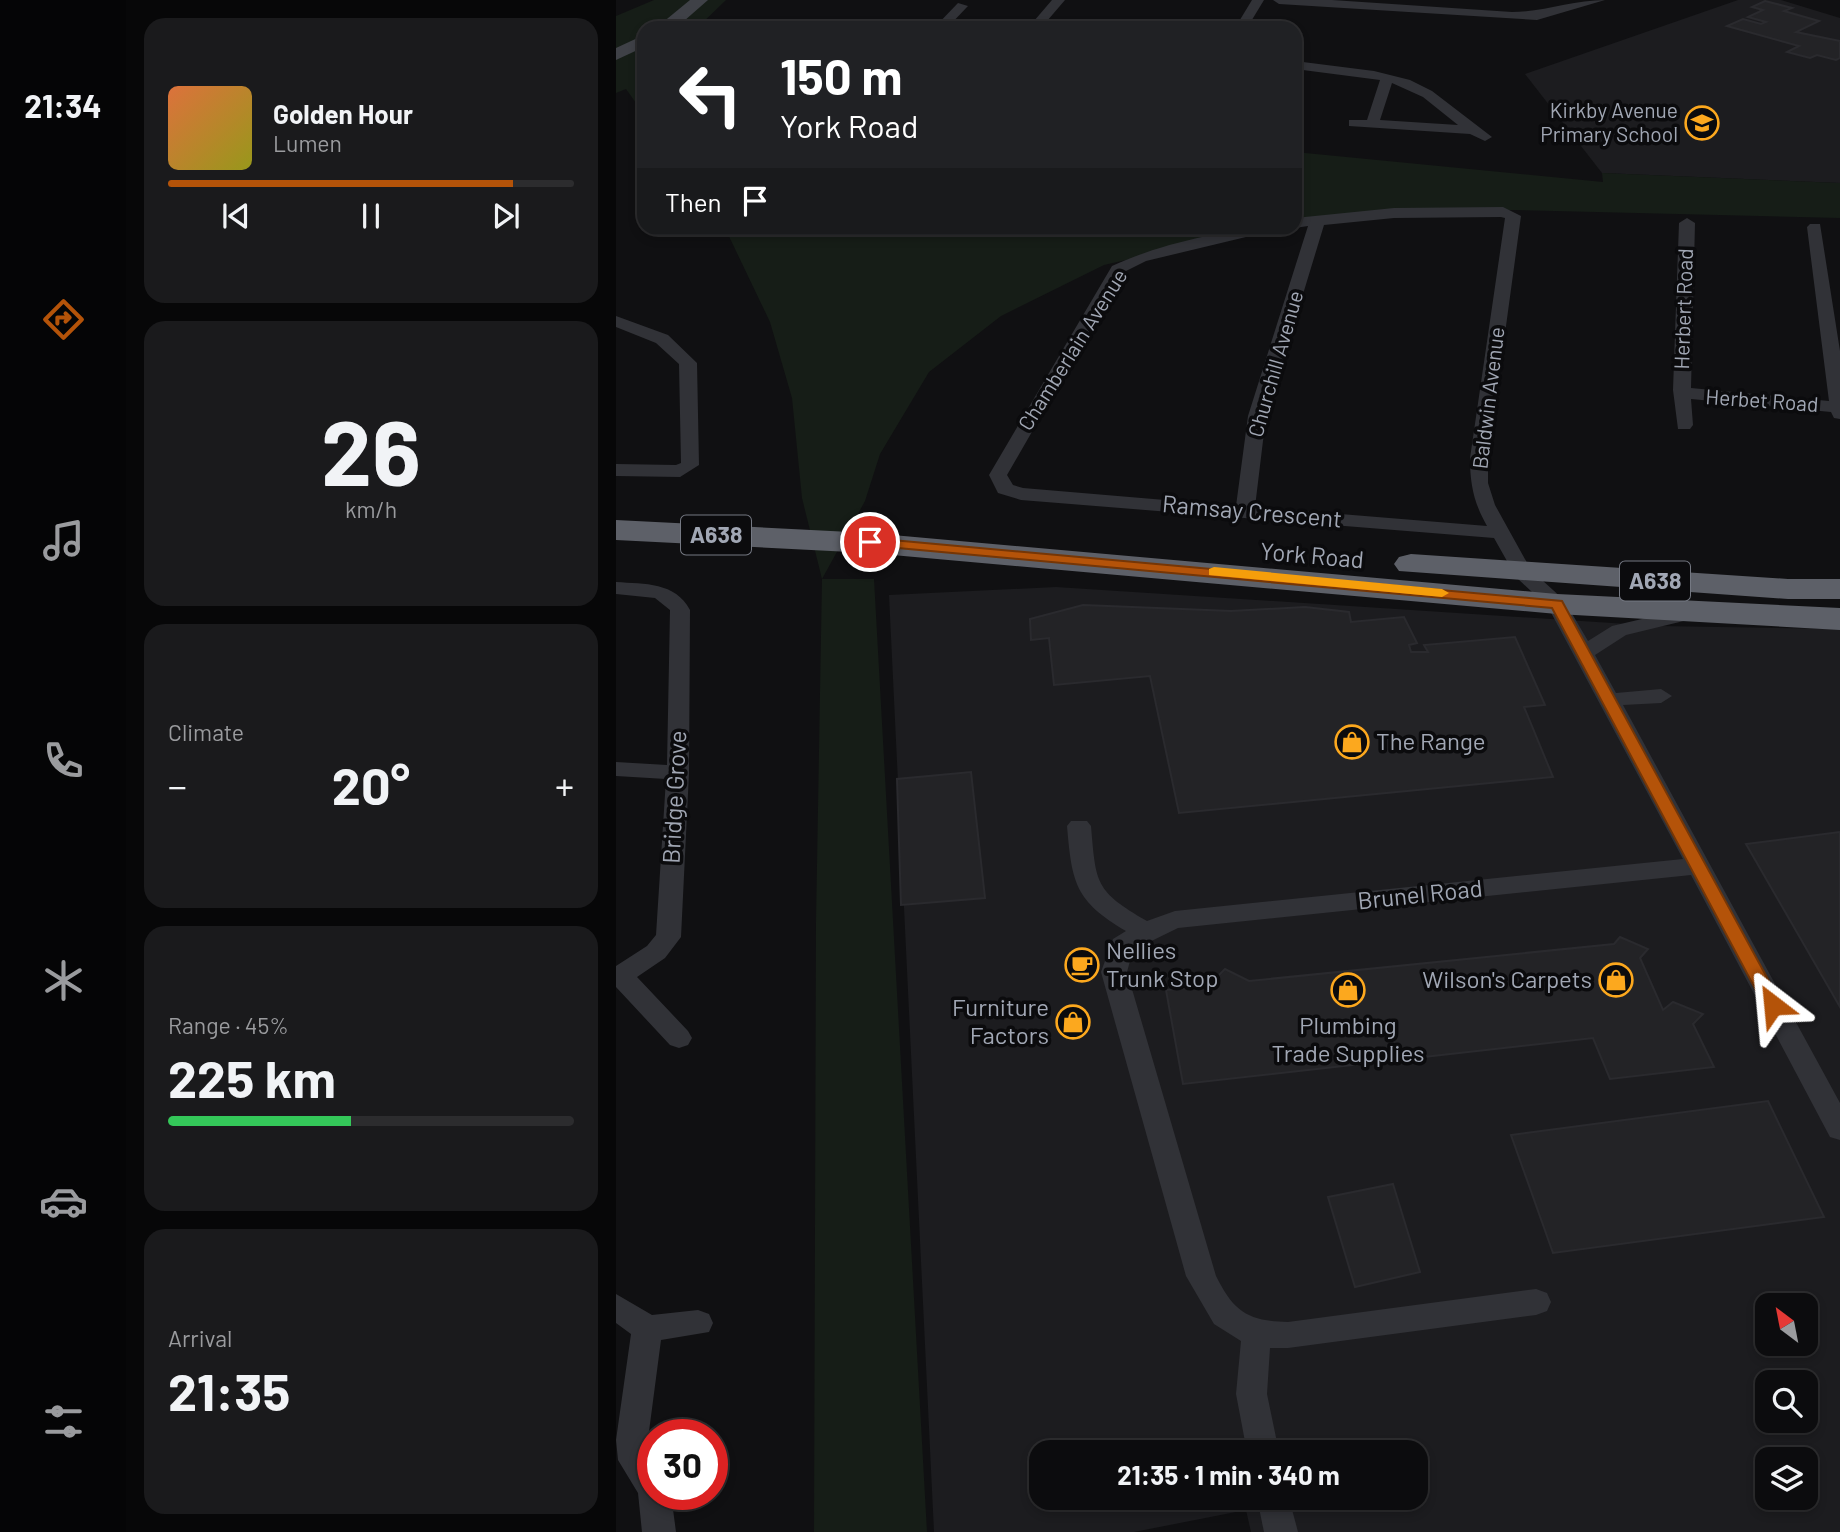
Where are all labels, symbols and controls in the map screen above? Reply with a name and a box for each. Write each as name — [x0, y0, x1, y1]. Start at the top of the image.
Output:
text: 150 m — [780, 46, 902, 105]
icon: left — [665, 49, 756, 140]
text: 21:34 — [24, 86, 102, 124]
place label: Kirkby Avenue Primary School — [1540, 97, 1678, 146]
text: Golden Hour — [273, 98, 413, 129]
school or university icon: Kirkby Avenue Primary School — [1683, 104, 1721, 142]
text: York Road — [780, 106, 918, 144]
text: Lumen — [273, 129, 342, 157]
icon: arrive — [736, 182, 774, 220]
text: Then — [665, 186, 722, 217]
icon: previous — [217, 197, 255, 235]
icon: pause — [352, 197, 390, 235]
icon: next — [487, 197, 525, 235]
street label: Herbert Road — [1668, 248, 1697, 370]
street label: Chamberlain Avenue — [1012, 264, 1131, 434]
street label: Churchill Avenue — [1242, 288, 1307, 440]
icon: directions — [39, 295, 88, 344]
street label: Baldwin Avenue — [1466, 325, 1509, 470]
street label: Herbet Road — [1705, 383, 1819, 416]
text: 26 — [321, 395, 421, 504]
street label: Ramsay Crescent — [1161, 488, 1343, 533]
text: km/h — [345, 495, 397, 523]
pin — [840, 512, 900, 572]
icon: music — [39, 516, 88, 565]
road number: A638 — [681, 516, 751, 554]
icon: arrive — [851, 523, 889, 561]
street label: York Road — [1259, 536, 1365, 573]
road number: A638 — [1620, 562, 1690, 600]
text: Climate — [168, 718, 244, 746]
shop icon: The Range — [1333, 723, 1371, 761]
place label: The Range — [1376, 726, 1486, 755]
street label: Bridge Grove — [656, 730, 691, 864]
icon: phone — [39, 736, 88, 785]
text: 20° — [332, 753, 410, 815]
text: − — [168, 762, 187, 808]
text: + — [555, 762, 574, 808]
street label: Brunel Road — [1356, 873, 1484, 914]
place label: Nellies Trunk Stop — [1106, 935, 1218, 992]
cafe icon: Nellies Trunk Stop — [1063, 946, 1101, 984]
icon: climate — [39, 956, 88, 1005]
shop icon: Wilson's Carpets — [1597, 961, 1635, 999]
place label: Wilson's Carpets — [1422, 964, 1592, 993]
position arrow — [1736, 968, 1810, 1042]
shop icon: Plumbing Trade Supplies — [1329, 971, 1367, 1009]
place label: Furniture Factors — [952, 992, 1049, 1049]
shop icon: Furniture Factors — [1054, 1003, 1092, 1041]
place label: Plumbing Trade Supplies — [1271, 1010, 1425, 1067]
text: Range · 45% — [168, 1011, 289, 1039]
text: 225 km — [168, 1046, 336, 1108]
icon: car — [39, 1177, 88, 1226]
north arrow — [1755, 1293, 1818, 1356]
map controls — [1755, 1293, 1818, 1510]
text: Arrival — [168, 1324, 232, 1352]
text: 21:35 — [168, 1359, 290, 1421]
button: search — [1755, 1370, 1818, 1433]
icon: filters — [39, 1397, 88, 1446]
speed limit sign: 30 — [637, 1419, 728, 1510]
button: layers — [1755, 1447, 1818, 1510]
text: 21:35 · 1 min · 340 m — [1117, 1459, 1340, 1490]

